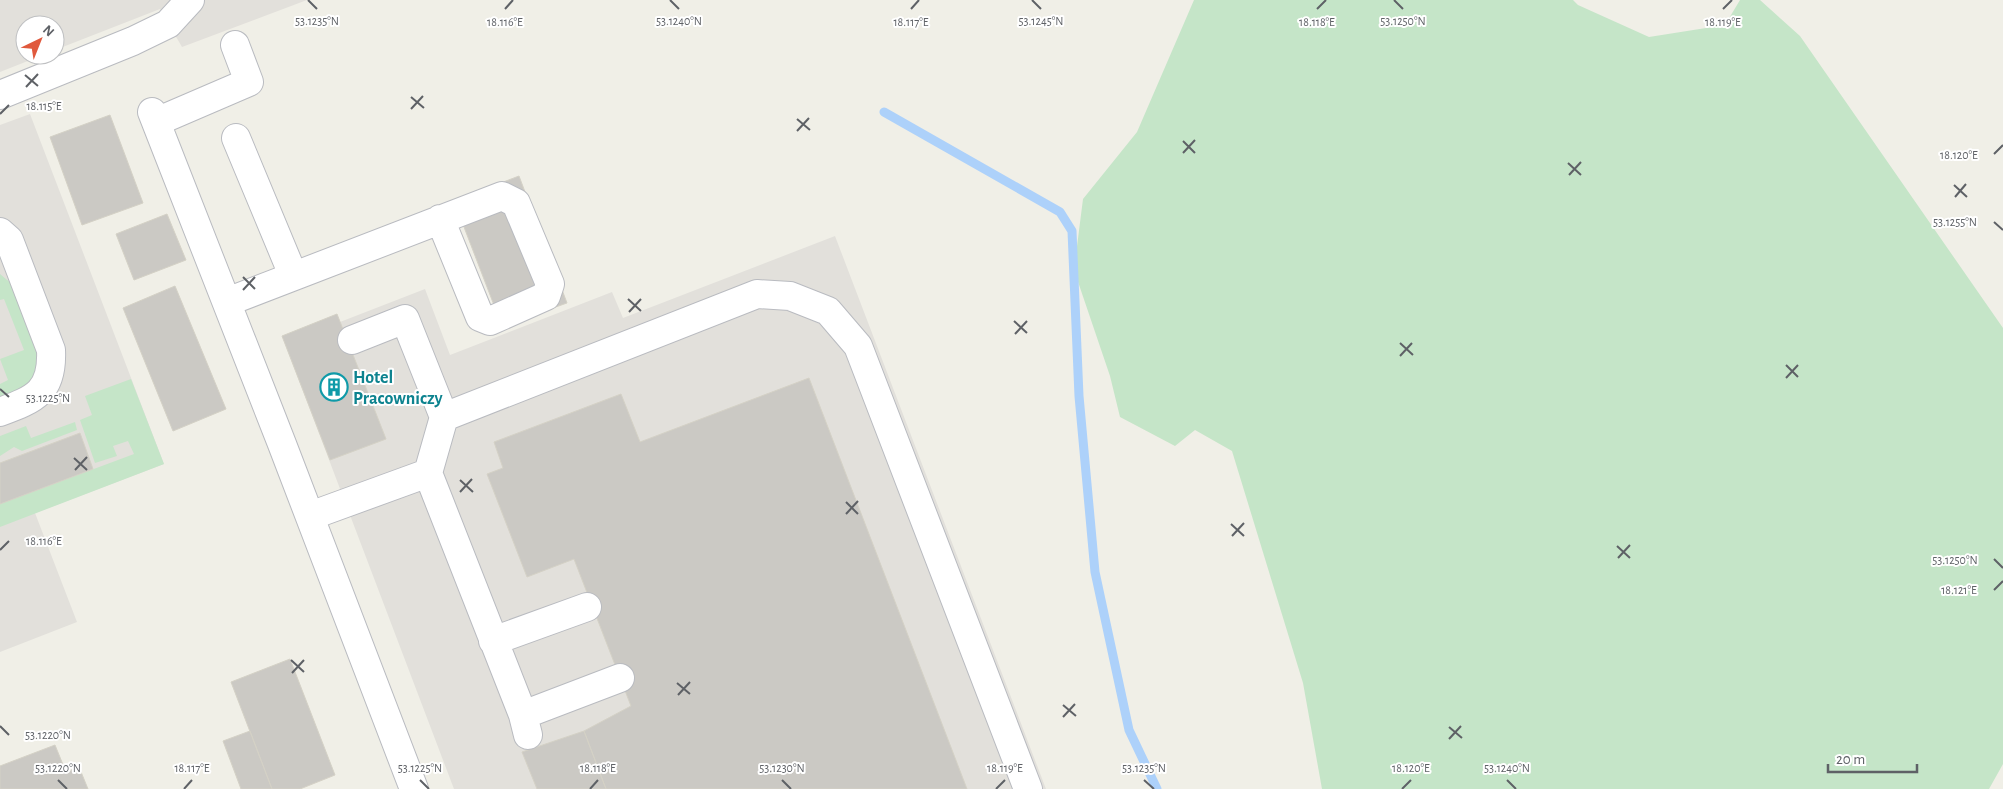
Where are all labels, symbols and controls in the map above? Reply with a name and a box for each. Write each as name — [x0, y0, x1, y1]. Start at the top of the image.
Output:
north arrow — [15, 15, 65, 65]
text: 53.1235°N — [295, 15, 339, 27]
text: 53.1240°N — [656, 15, 702, 27]
text: 53.1245°N — [1019, 15, 1063, 27]
text: 53.1250°N — [1380, 15, 1426, 27]
text: 18.116°E — [487, 16, 523, 28]
text: 18.117°E — [893, 16, 929, 28]
text: 18.118°E — [1299, 16, 1335, 28]
text: 18.119°E — [1705, 16, 1741, 28]
text: N — [40, 23, 57, 40]
text: 18.115°E — [26, 100, 62, 112]
text: 18.120°E — [1940, 149, 1978, 161]
text: 53.1255°N — [1933, 216, 1977, 228]
place label: Hotel Pracowniczy — [353, 369, 444, 408]
building icon: Hotel Pracowniczy — [319, 372, 349, 402]
text: 53.1225°N — [26, 392, 70, 404]
text: 18.116°E — [26, 535, 62, 547]
text: 53.1250°N — [1932, 554, 1978, 566]
text: 18.121°E — [1941, 584, 1977, 596]
text: 53.1220°N — [25, 729, 71, 741]
scale bar — [1828, 742, 1917, 774]
text: 20 m — [1836, 752, 1865, 767]
text: 53.1220°N — [35, 762, 81, 774]
text: 18.117°E — [174, 762, 210, 774]
text: 53.1225°N — [398, 762, 442, 774]
text: 18.118°E — [580, 762, 616, 774]
text: 53.1230°N — [759, 762, 805, 774]
text: 18.119°E — [987, 762, 1023, 774]
text: 53.1235°N — [1122, 762, 1166, 774]
text: 18.120°E — [1392, 762, 1430, 774]
text: 53.1240°N — [1484, 762, 1530, 774]

